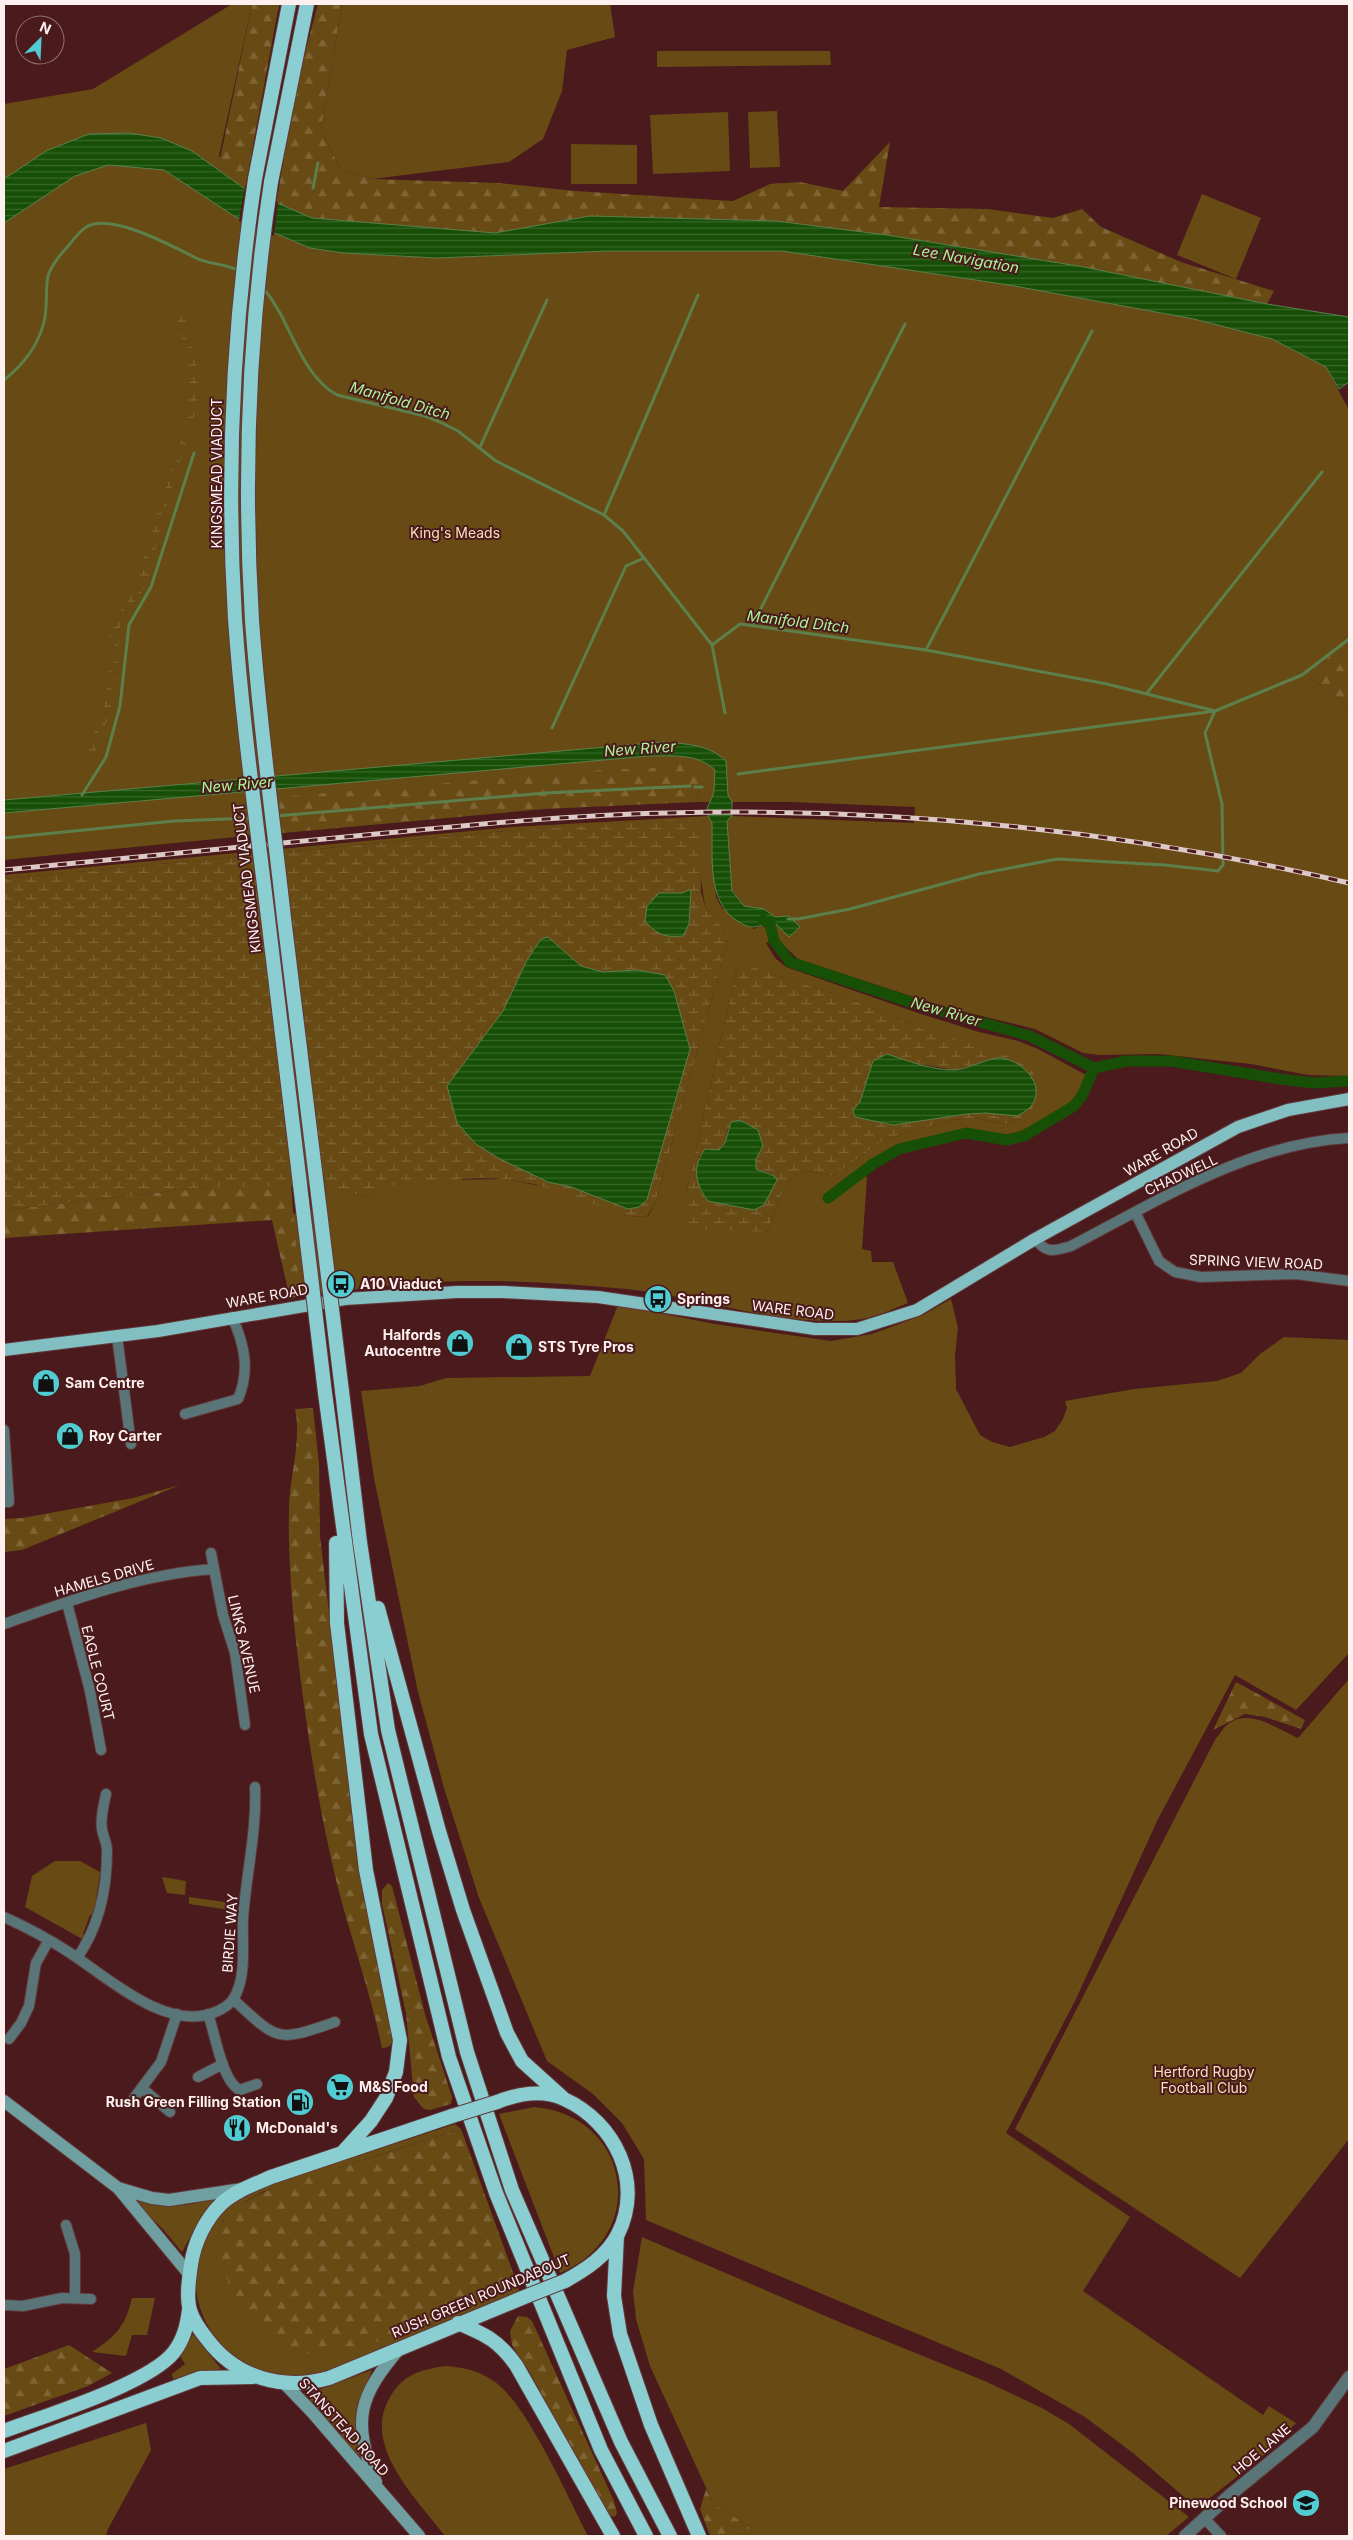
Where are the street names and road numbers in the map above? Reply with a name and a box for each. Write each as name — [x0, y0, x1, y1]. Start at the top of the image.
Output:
street label: KINGSMEAD VIADUCT — [208, 398, 225, 548]
street label: KINGSMEAD VIADUCT — [229, 802, 264, 954]
street label: WARE ROAD — [1121, 1123, 1201, 1180]
street label: CHADWELL — [1142, 1150, 1220, 1199]
street label: SPRING VIEW ROAD — [1189, 1251, 1323, 1272]
street label: WARE ROAD — [225, 1280, 309, 1311]
street label: WARE ROAD — [751, 1296, 835, 1323]
street label: HAMELS DRIVE — [52, 1555, 156, 1600]
street label: LINKS AVENUE — [225, 1593, 264, 1695]
street label: EAGLE COURT — [78, 1623, 119, 1722]
street label: BIRDIE WAY — [218, 1892, 241, 1973]
street label: RUSH GREEN ROUNDABOUT — [389, 2250, 573, 2341]
street label: STANSTEAD ROAD — [296, 2374, 393, 2479]
street label: HOE LANE — [1229, 2420, 1294, 2478]

